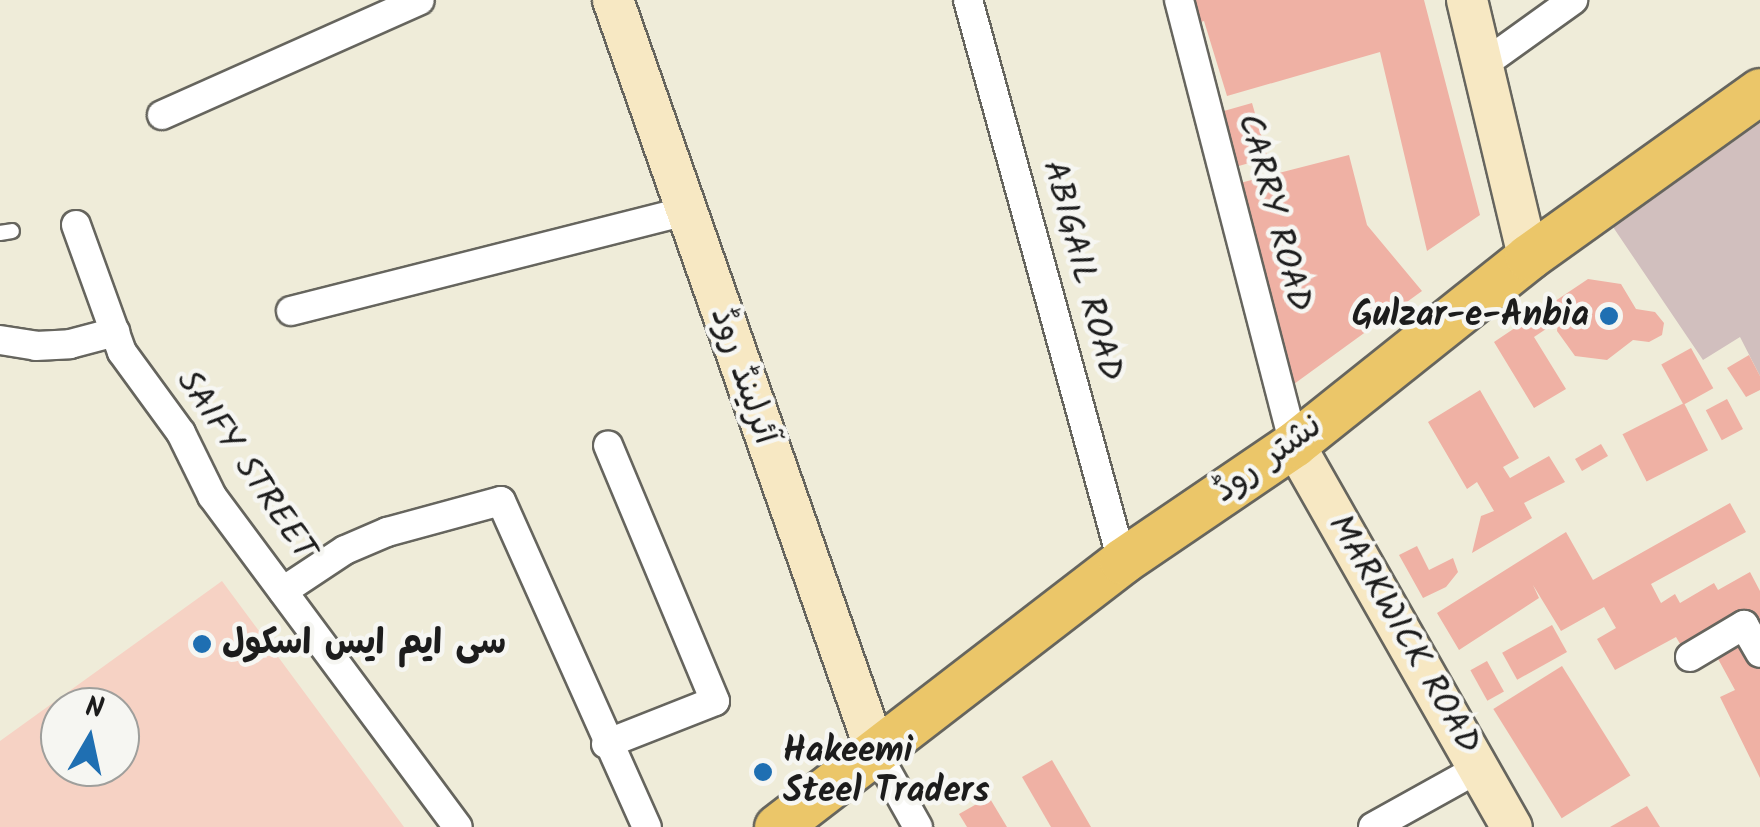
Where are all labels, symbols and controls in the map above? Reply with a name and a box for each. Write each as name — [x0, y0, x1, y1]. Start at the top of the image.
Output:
street label: CARRY ROAD — [1226, 110, 1320, 316]
street label: ABIGAIL ROAD — [1031, 156, 1131, 386]
place label: Gulzar-e-Anbia — [1352, 295, 1589, 337]
street label: آئرلینڈ روڈ — [700, 302, 786, 450]
marker: Gulzar-e-Anbia — [1598, 305, 1620, 327]
street label: SAIFY STREET — [166, 363, 324, 569]
street label: نشتر روڈ — [1205, 405, 1331, 513]
street label: MARKWICK ROAD — [1317, 508, 1489, 762]
place label: سی ایم ایس اسکول — [222, 623, 506, 665]
marker: سی ایم ایس اسکول — [191, 633, 213, 655]
text: N — [82, 685, 107, 732]
north arrow — [40, 687, 140, 787]
place label: Hakeemi Steel Traders — [783, 731, 990, 813]
marker: Hakeemi Steel Traders — [752, 761, 774, 783]

